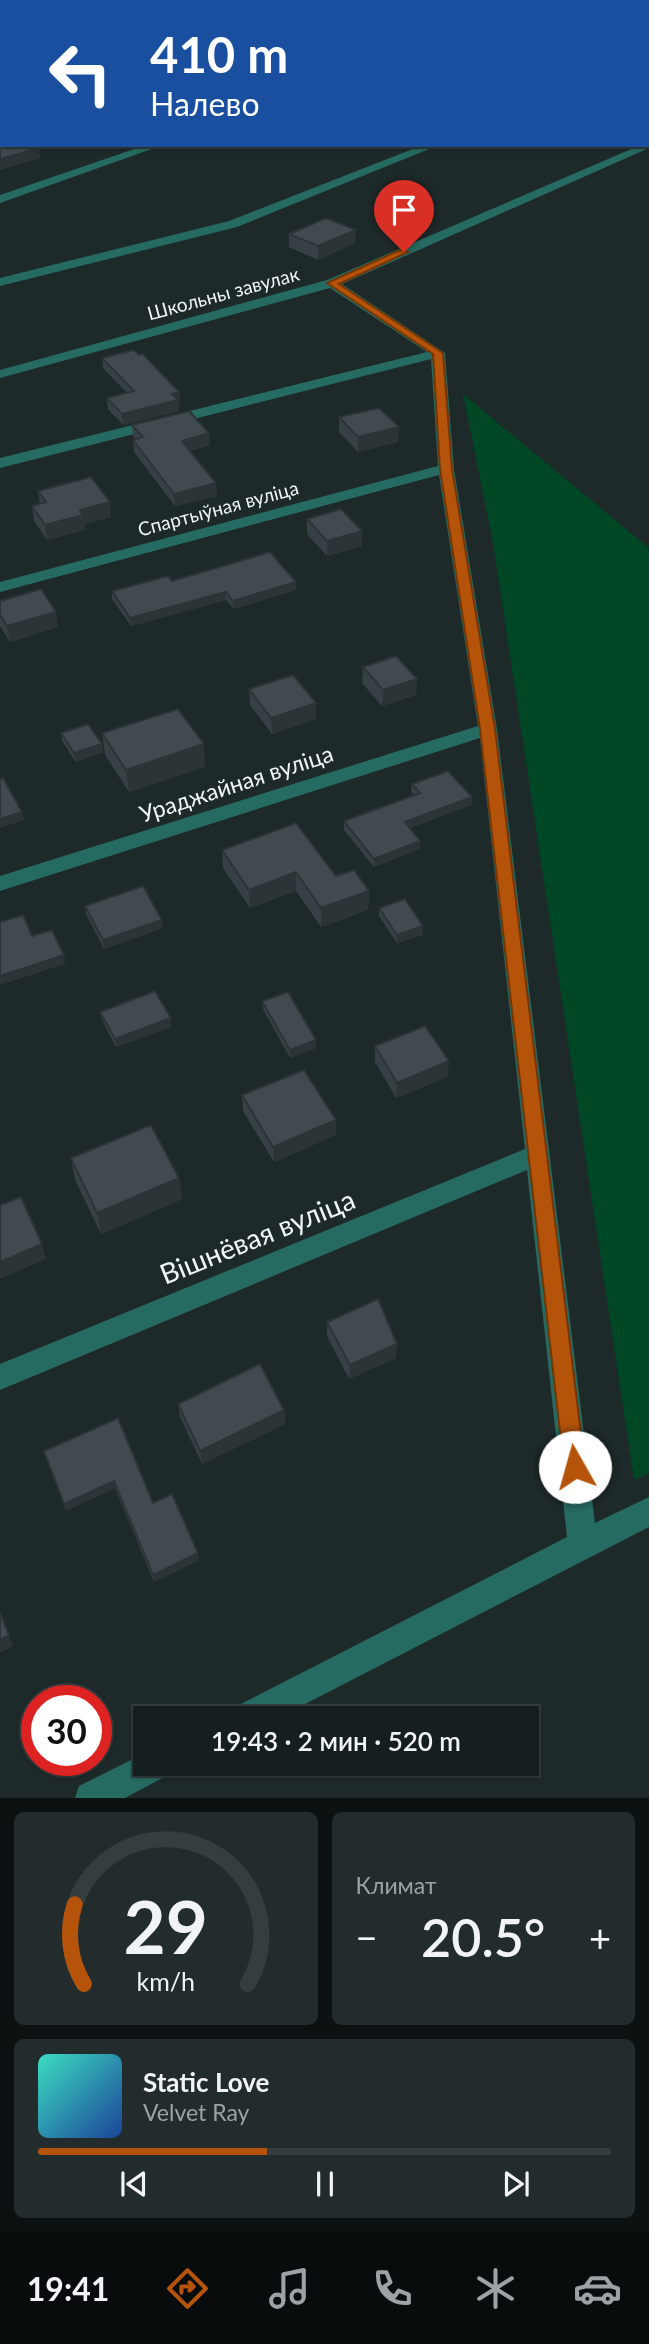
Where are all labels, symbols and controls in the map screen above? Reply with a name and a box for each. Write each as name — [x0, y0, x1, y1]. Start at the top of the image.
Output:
text: 410 m — [150, 25, 288, 83]
icon: left — [35, 28, 126, 119]
text: Налево — [150, 84, 260, 123]
pin — [374, 180, 434, 252]
icon: arrive — [385, 191, 423, 229]
street label: Школьны завулак — [145, 262, 302, 324]
street label: Спартыўная вуліца — [135, 475, 301, 541]
street label: Ураджайная вуліца — [136, 738, 336, 828]
street label: Вішнёвая вуліца — [154, 1181, 360, 1291]
position arrow — [538, 1430, 612, 1504]
speed limit sign: 30 — [21, 1685, 112, 1776]
text: 19:43 · 2 мин · 520 m — [211, 1725, 461, 1757]
text: Климат — [356, 1871, 437, 1899]
text: 29 — [124, 1883, 208, 1971]
text: 20.5° — [421, 1906, 545, 1968]
text: − — [356, 1914, 378, 1960]
text: + — [589, 1914, 611, 1960]
text: km/h — [136, 1966, 195, 1996]
text: Static Love — [143, 2066, 270, 2098]
text: Velvet Ray — [143, 2098, 249, 2126]
icon: previous — [115, 2165, 153, 2203]
icon: pause — [306, 2165, 344, 2203]
icon: next — [497, 2165, 535, 2203]
icon: directions — [163, 2264, 212, 2313]
icon: music — [265, 2264, 314, 2313]
icon: phone — [368, 2264, 417, 2313]
icon: climate — [471, 2264, 520, 2313]
icon: car — [573, 2264, 622, 2313]
text: 19:41 — [27, 2269, 109, 2308]

